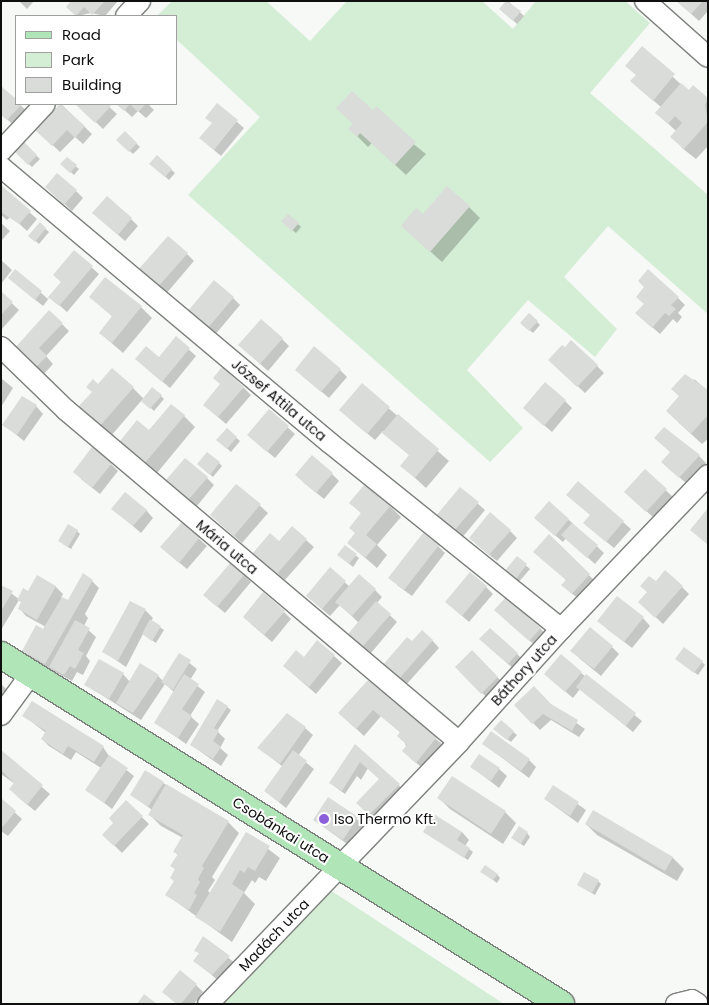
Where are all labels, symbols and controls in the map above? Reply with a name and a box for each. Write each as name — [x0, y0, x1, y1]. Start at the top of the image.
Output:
legend — [15, 15, 178, 105]
text: Road — [62, 24, 101, 45]
text: Park — [62, 49, 94, 70]
text: Building — [62, 74, 122, 95]
street label: József Attila utca — [228, 355, 330, 445]
street label: Mária utca — [193, 516, 261, 578]
street label: Báthory utca — [488, 631, 560, 709]
street label: Csobánkai utca — [230, 794, 332, 866]
place label: Iso Thermo Kft. — [334, 811, 436, 827]
marker: Iso Thermo Kft. — [318, 813, 330, 825]
street label: Madách utca — [235, 895, 313, 975]

